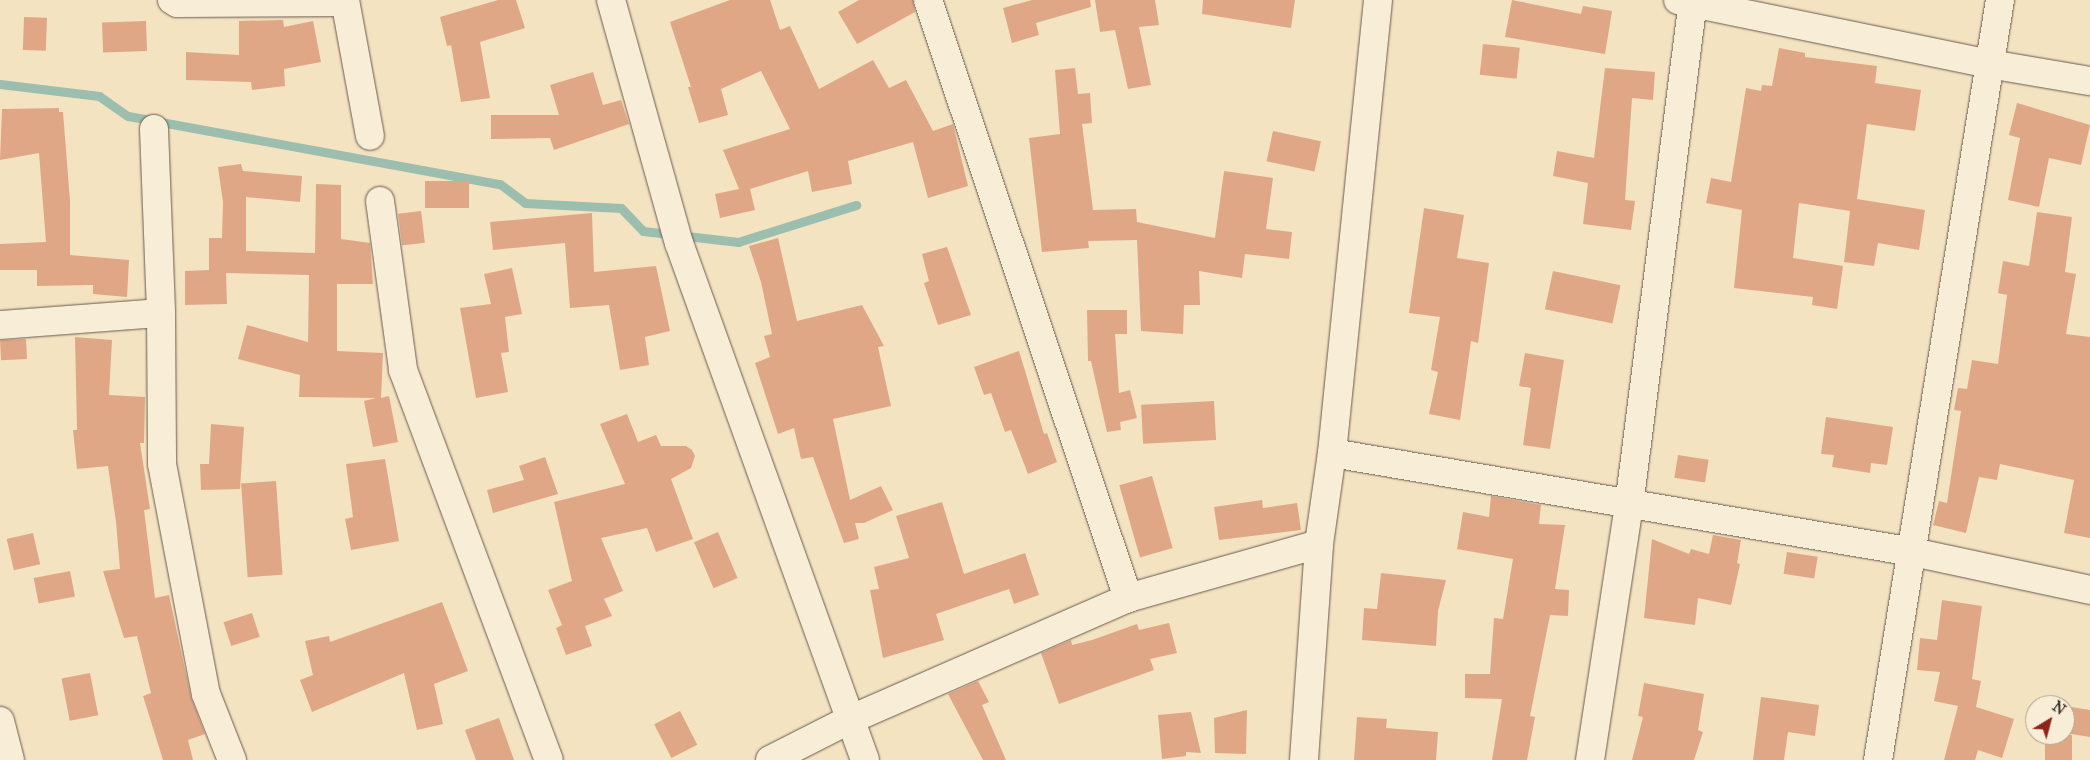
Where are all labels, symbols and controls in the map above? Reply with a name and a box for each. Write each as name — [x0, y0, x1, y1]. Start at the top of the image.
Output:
north arrow — [2025, 695, 2075, 745]
text: N — [2049, 698, 2069, 719]

